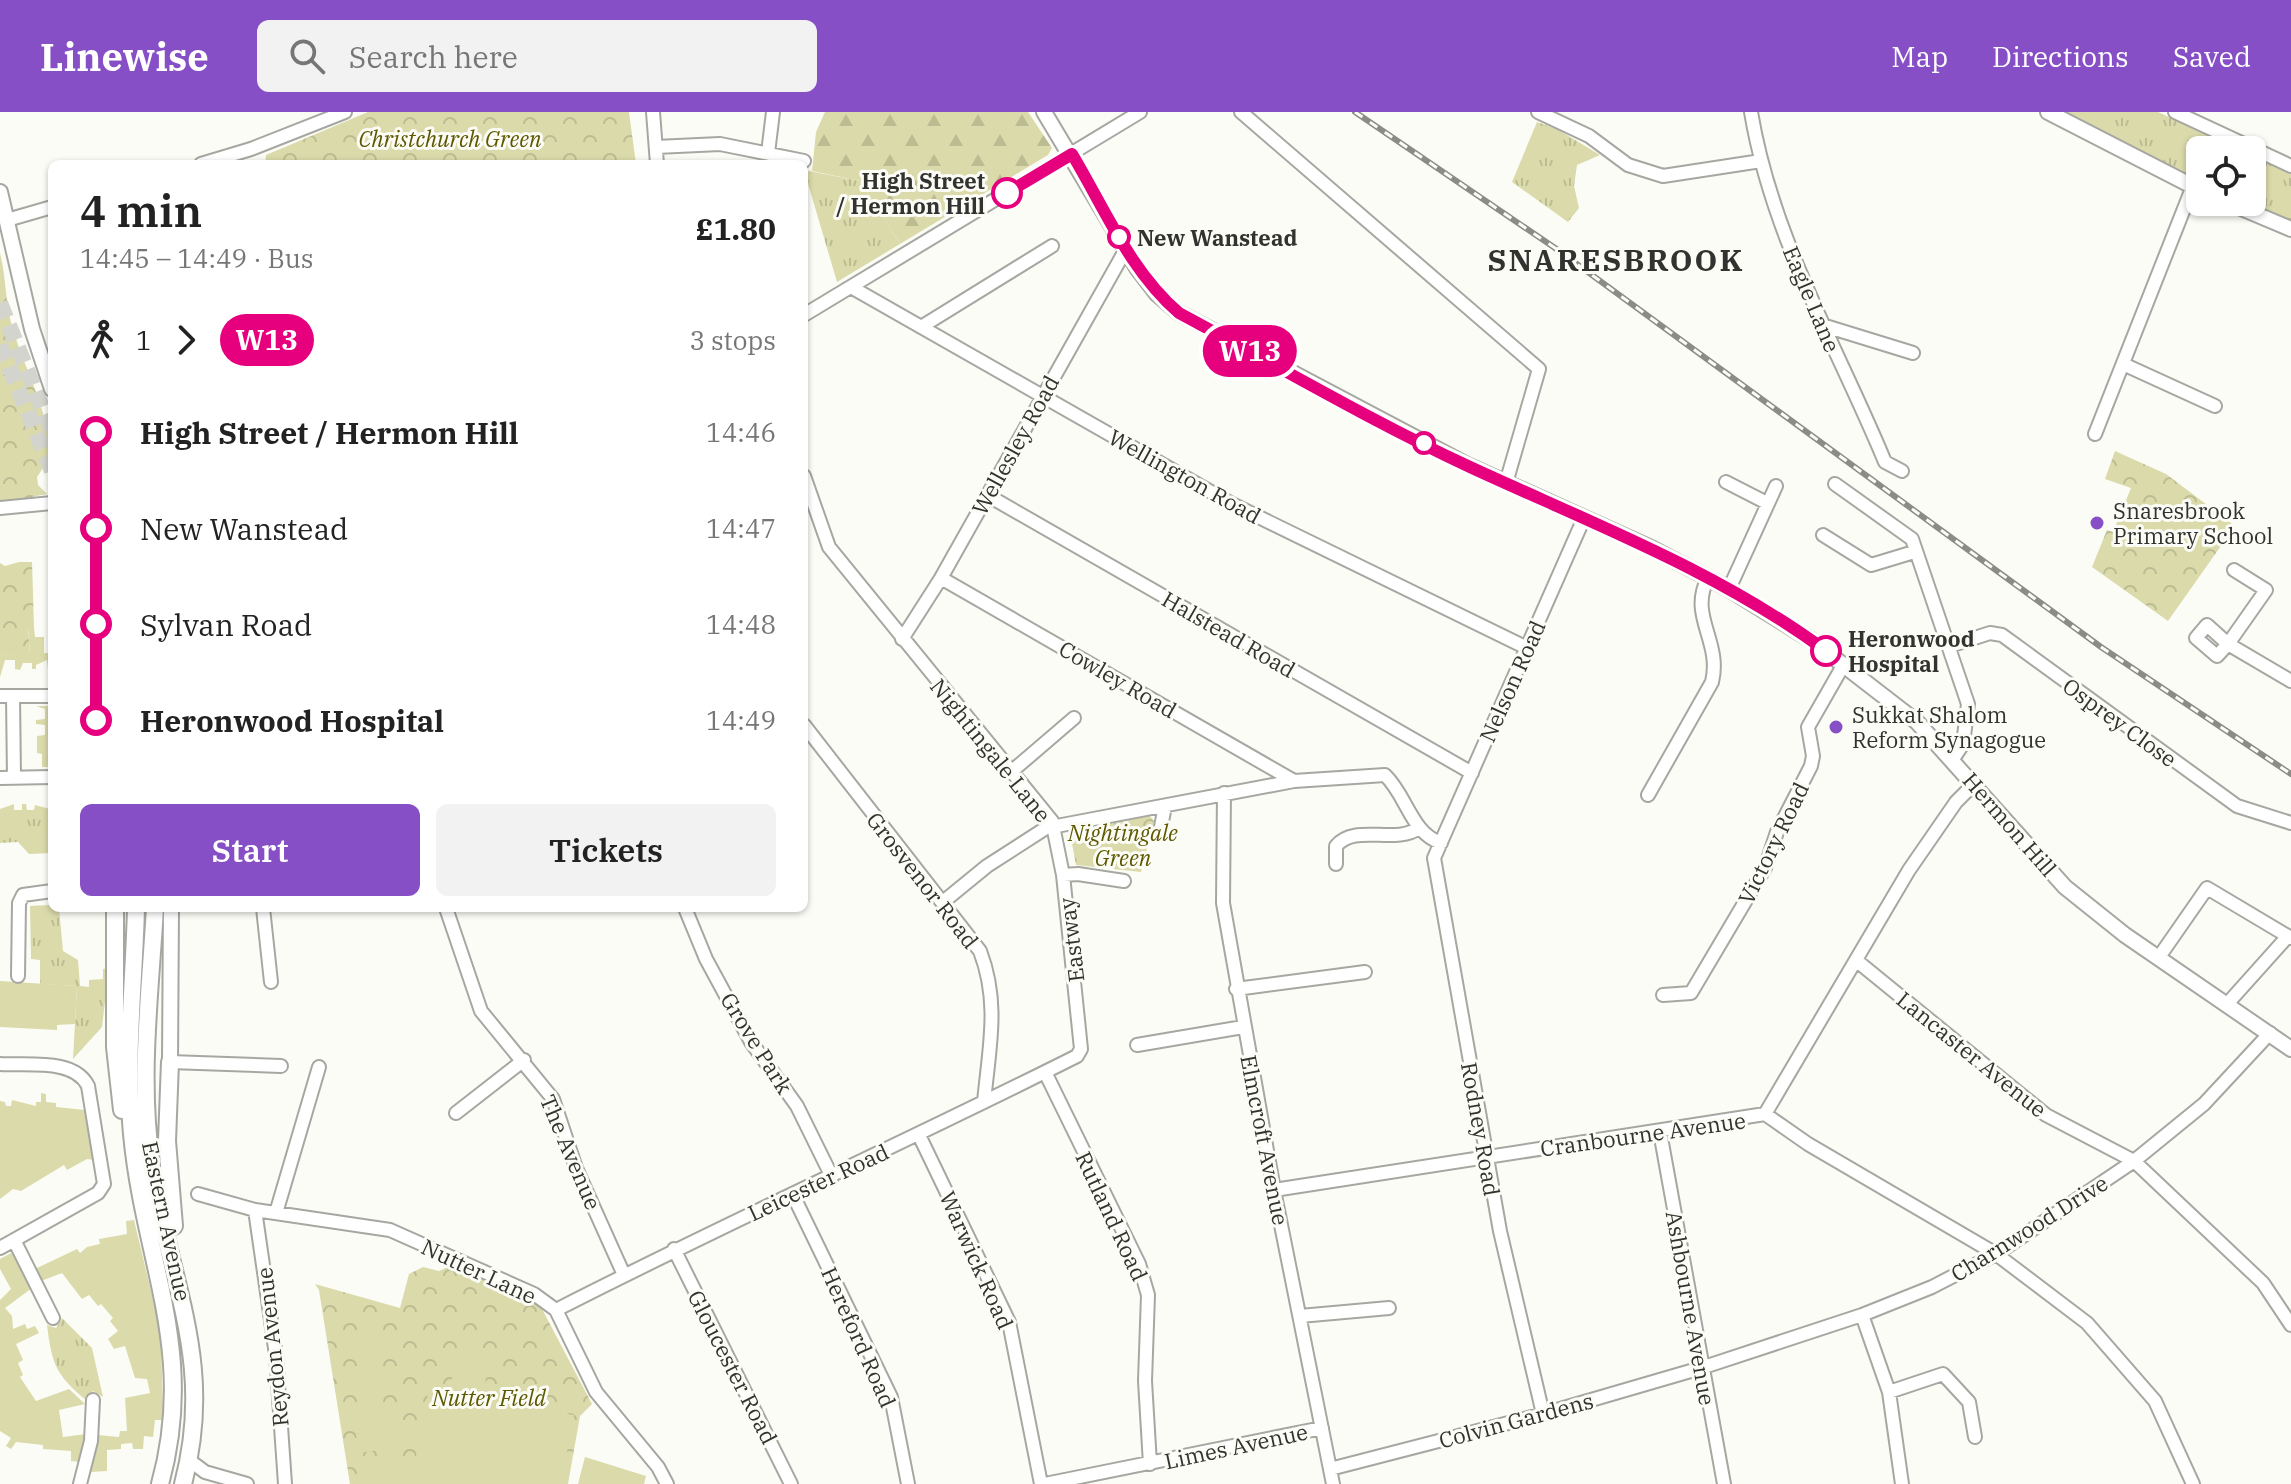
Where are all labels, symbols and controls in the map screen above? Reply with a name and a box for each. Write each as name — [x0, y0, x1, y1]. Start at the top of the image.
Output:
search box — [257, 20, 817, 92]
text: Linewise — [40, 32, 209, 81]
icon: search — [285, 34, 329, 78]
text: Search here — [349, 37, 518, 76]
text: Map — [1891, 38, 1948, 75]
text: Directions — [1992, 38, 2129, 75]
text: Saved — [2173, 38, 2251, 75]
park label: Christchurch Green — [358, 124, 542, 153]
map controls — [2186, 136, 2266, 216]
button: locate — [2186, 136, 2266, 216]
place label: High Street / Hermon Hill — [836, 166, 985, 220]
marker: High Street / Hermon Hill — [992, 178, 1022, 208]
text: 4 min — [80, 182, 202, 239]
text: £1.80 — [696, 209, 776, 248]
place label: New Wanstead — [1137, 223, 1298, 252]
marker: New Wanstead — [1108, 226, 1130, 248]
district label: SNARESBROOK — [1488, 240, 1744, 279]
text: 14:45 – 14:49 · Bus — [80, 241, 314, 275]
street label: Eagle Lane — [1777, 242, 1847, 356]
icon: walk — [80, 318, 124, 362]
icon: forward — [164, 318, 208, 362]
text: W13 — [236, 321, 298, 358]
text: 1 — [136, 323, 152, 357]
text: 3 stops — [689, 323, 776, 357]
line badge: W13 — [1204, 325, 1296, 377]
text: W13 — [1219, 332, 1281, 369]
street label: Wellesley Road — [965, 370, 1065, 520]
text: High Street / Hermon Hill — [140, 413, 519, 452]
text: 14:46 — [706, 415, 776, 449]
street label: Wellington Road — [1104, 422, 1266, 530]
unlabelled marker — [1413, 432, 1435, 454]
place label: Snaresbrook Primary School — [2113, 496, 2273, 550]
text: New Wanstead — [140, 509, 348, 548]
text: 14:47 — [706, 511, 776, 545]
marker: Snaresbrook Primary School — [2088, 514, 2106, 532]
street label: Halstead Road — [1157, 584, 1301, 684]
text: Sylvan Road — [140, 605, 312, 644]
text: 14:48 — [706, 607, 776, 641]
street label: Nelson Road — [1472, 616, 1552, 746]
place label: Heronwood Hospital — [1848, 624, 1975, 678]
street label: Cowley Road — [1054, 634, 1182, 724]
marker: Heronwood Hospital — [1811, 636, 1841, 666]
street label: Osprey Close — [2057, 671, 2183, 773]
street label: Nightingale Lane — [924, 672, 1058, 828]
place label: Sukkat Shalom Reform Synagogue — [1852, 700, 2046, 754]
text: Heronwood Hospital — [140, 701, 444, 740]
text: 14:49 — [706, 703, 776, 737]
marker: Sukkat Shalom Reform Synagogue — [1827, 718, 1845, 736]
street label: Hermon Hill — [1957, 766, 2063, 882]
street label: Victory Road — [1731, 777, 1815, 909]
button: Start — [80, 804, 420, 896]
button: Tickets — [436, 804, 776, 896]
street label: Grosvenor Road — [861, 806, 985, 954]
park label: Nightingale Green — [1067, 818, 1178, 872]
street label: Eastway — [1051, 896, 1091, 984]
street label: Lancaster Avenue — [1891, 985, 2053, 1123]
street label: Grove Park — [714, 987, 800, 1099]
street label: Elmcroft Avenue — [1234, 1052, 1296, 1228]
street label: Rodney Road — [1455, 1060, 1507, 1198]
street label: The Avenue — [534, 1090, 608, 1214]
street label: Cranbourne Avenue — [1538, 1105, 1748, 1163]
street label: Leicester Road — [743, 1137, 893, 1227]
street label: Eastern Avenue — [136, 1139, 198, 1303]
street label: Rutland Road — [1069, 1147, 1155, 1285]
street label: Charnwood Drive — [1945, 1168, 2113, 1288]
street label: Warwick Road — [934, 1186, 1020, 1334]
street label: Ashbourne Avenue — [1660, 1208, 1722, 1408]
street label: Nutter Lane — [417, 1232, 541, 1310]
street label: Hereford Road — [815, 1262, 903, 1412]
street label: Reydon Avenue — [249, 1266, 295, 1428]
street label: Gloucester Road — [682, 1285, 784, 1449]
park label: Nutter Field — [431, 1383, 547, 1412]
street label: Colvin Gardens — [1436, 1385, 1596, 1455]
street label: Limes Avenue — [1162, 1417, 1310, 1475]

